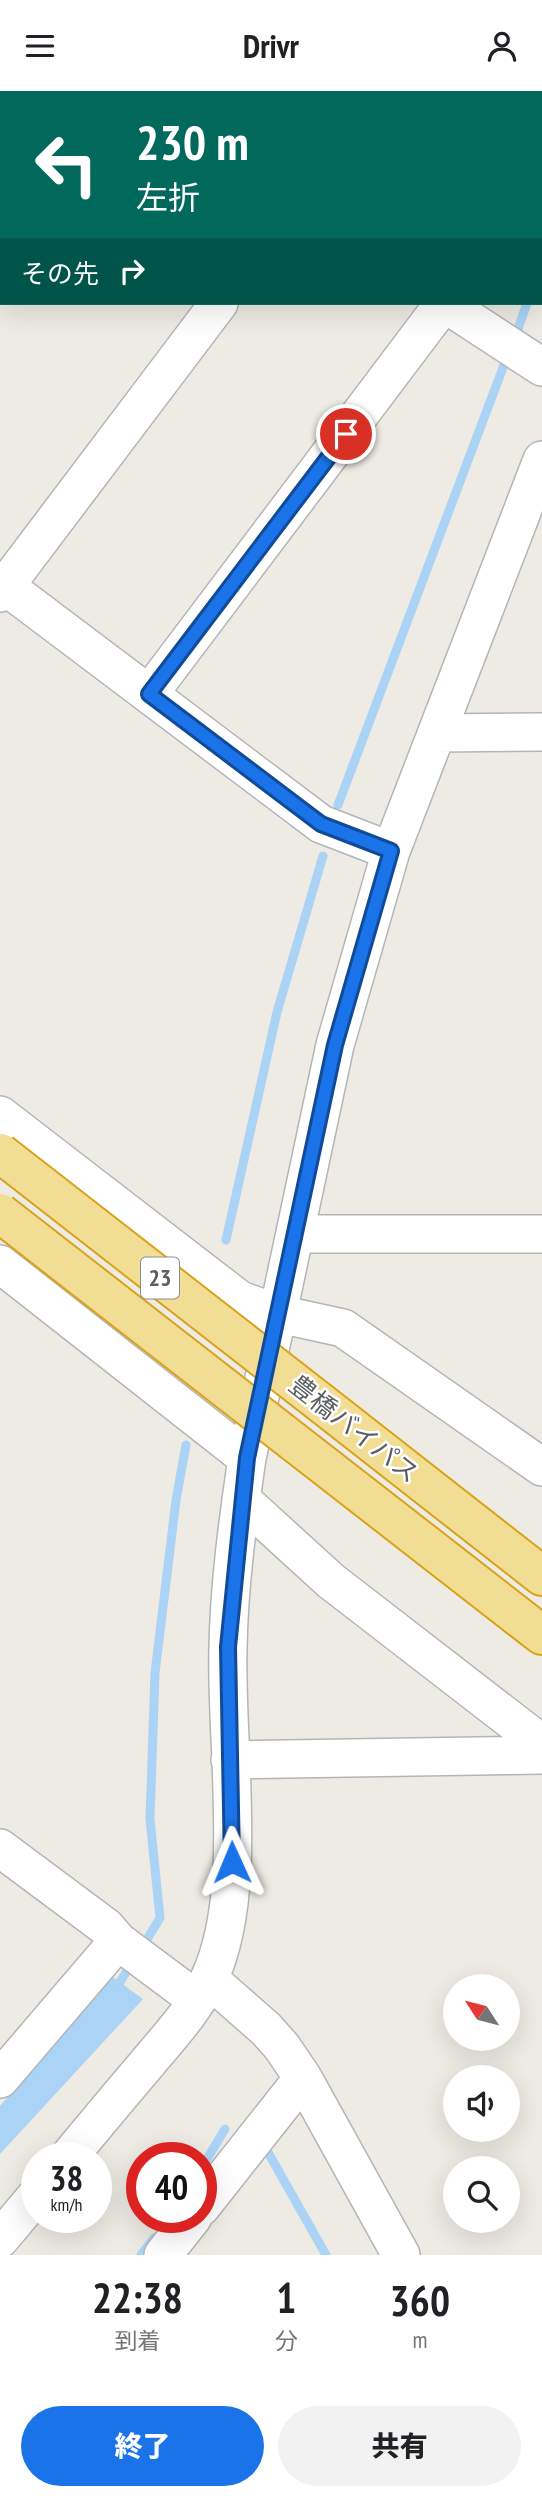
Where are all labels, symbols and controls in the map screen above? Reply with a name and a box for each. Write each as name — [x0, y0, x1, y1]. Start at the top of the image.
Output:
text: Drivr — [243, 25, 299, 67]
icon: menu — [21, 27, 59, 65]
icon: person — [483, 27, 521, 65]
text: 230 m — [136, 110, 249, 174]
icon: left — [21, 119, 112, 210]
text: 左折 — [136, 176, 200, 218]
icon: right — [113, 252, 151, 290]
text: その先 — [21, 257, 99, 290]
pin — [316, 404, 376, 464]
icon: arrive — [327, 415, 365, 453]
road number: 23 — [141, 1258, 179, 1299]
street label: 豊橋バイパス — [283, 1368, 426, 1489]
position arrow — [195, 1825, 269, 1899]
north arrow — [443, 1974, 520, 2051]
map controls — [443, 1974, 520, 2233]
button: sound — [443, 2065, 520, 2142]
speed limit sign: 40 — [126, 2142, 217, 2233]
text: 38 — [50, 2155, 83, 2201]
button: search — [443, 2156, 520, 2233]
text: km/h — [51, 2193, 82, 2216]
text: 22:38 — [92, 2270, 183, 2325]
text: 1 — [276, 2270, 296, 2325]
text: 360 — [390, 2273, 450, 2328]
text: m — [412, 2325, 427, 2354]
text: 到着 — [114, 2326, 160, 2355]
text: 分 — [275, 2326, 298, 2355]
button: 終了 — [21, 2406, 264, 2486]
button: 共有 — [278, 2406, 521, 2486]

